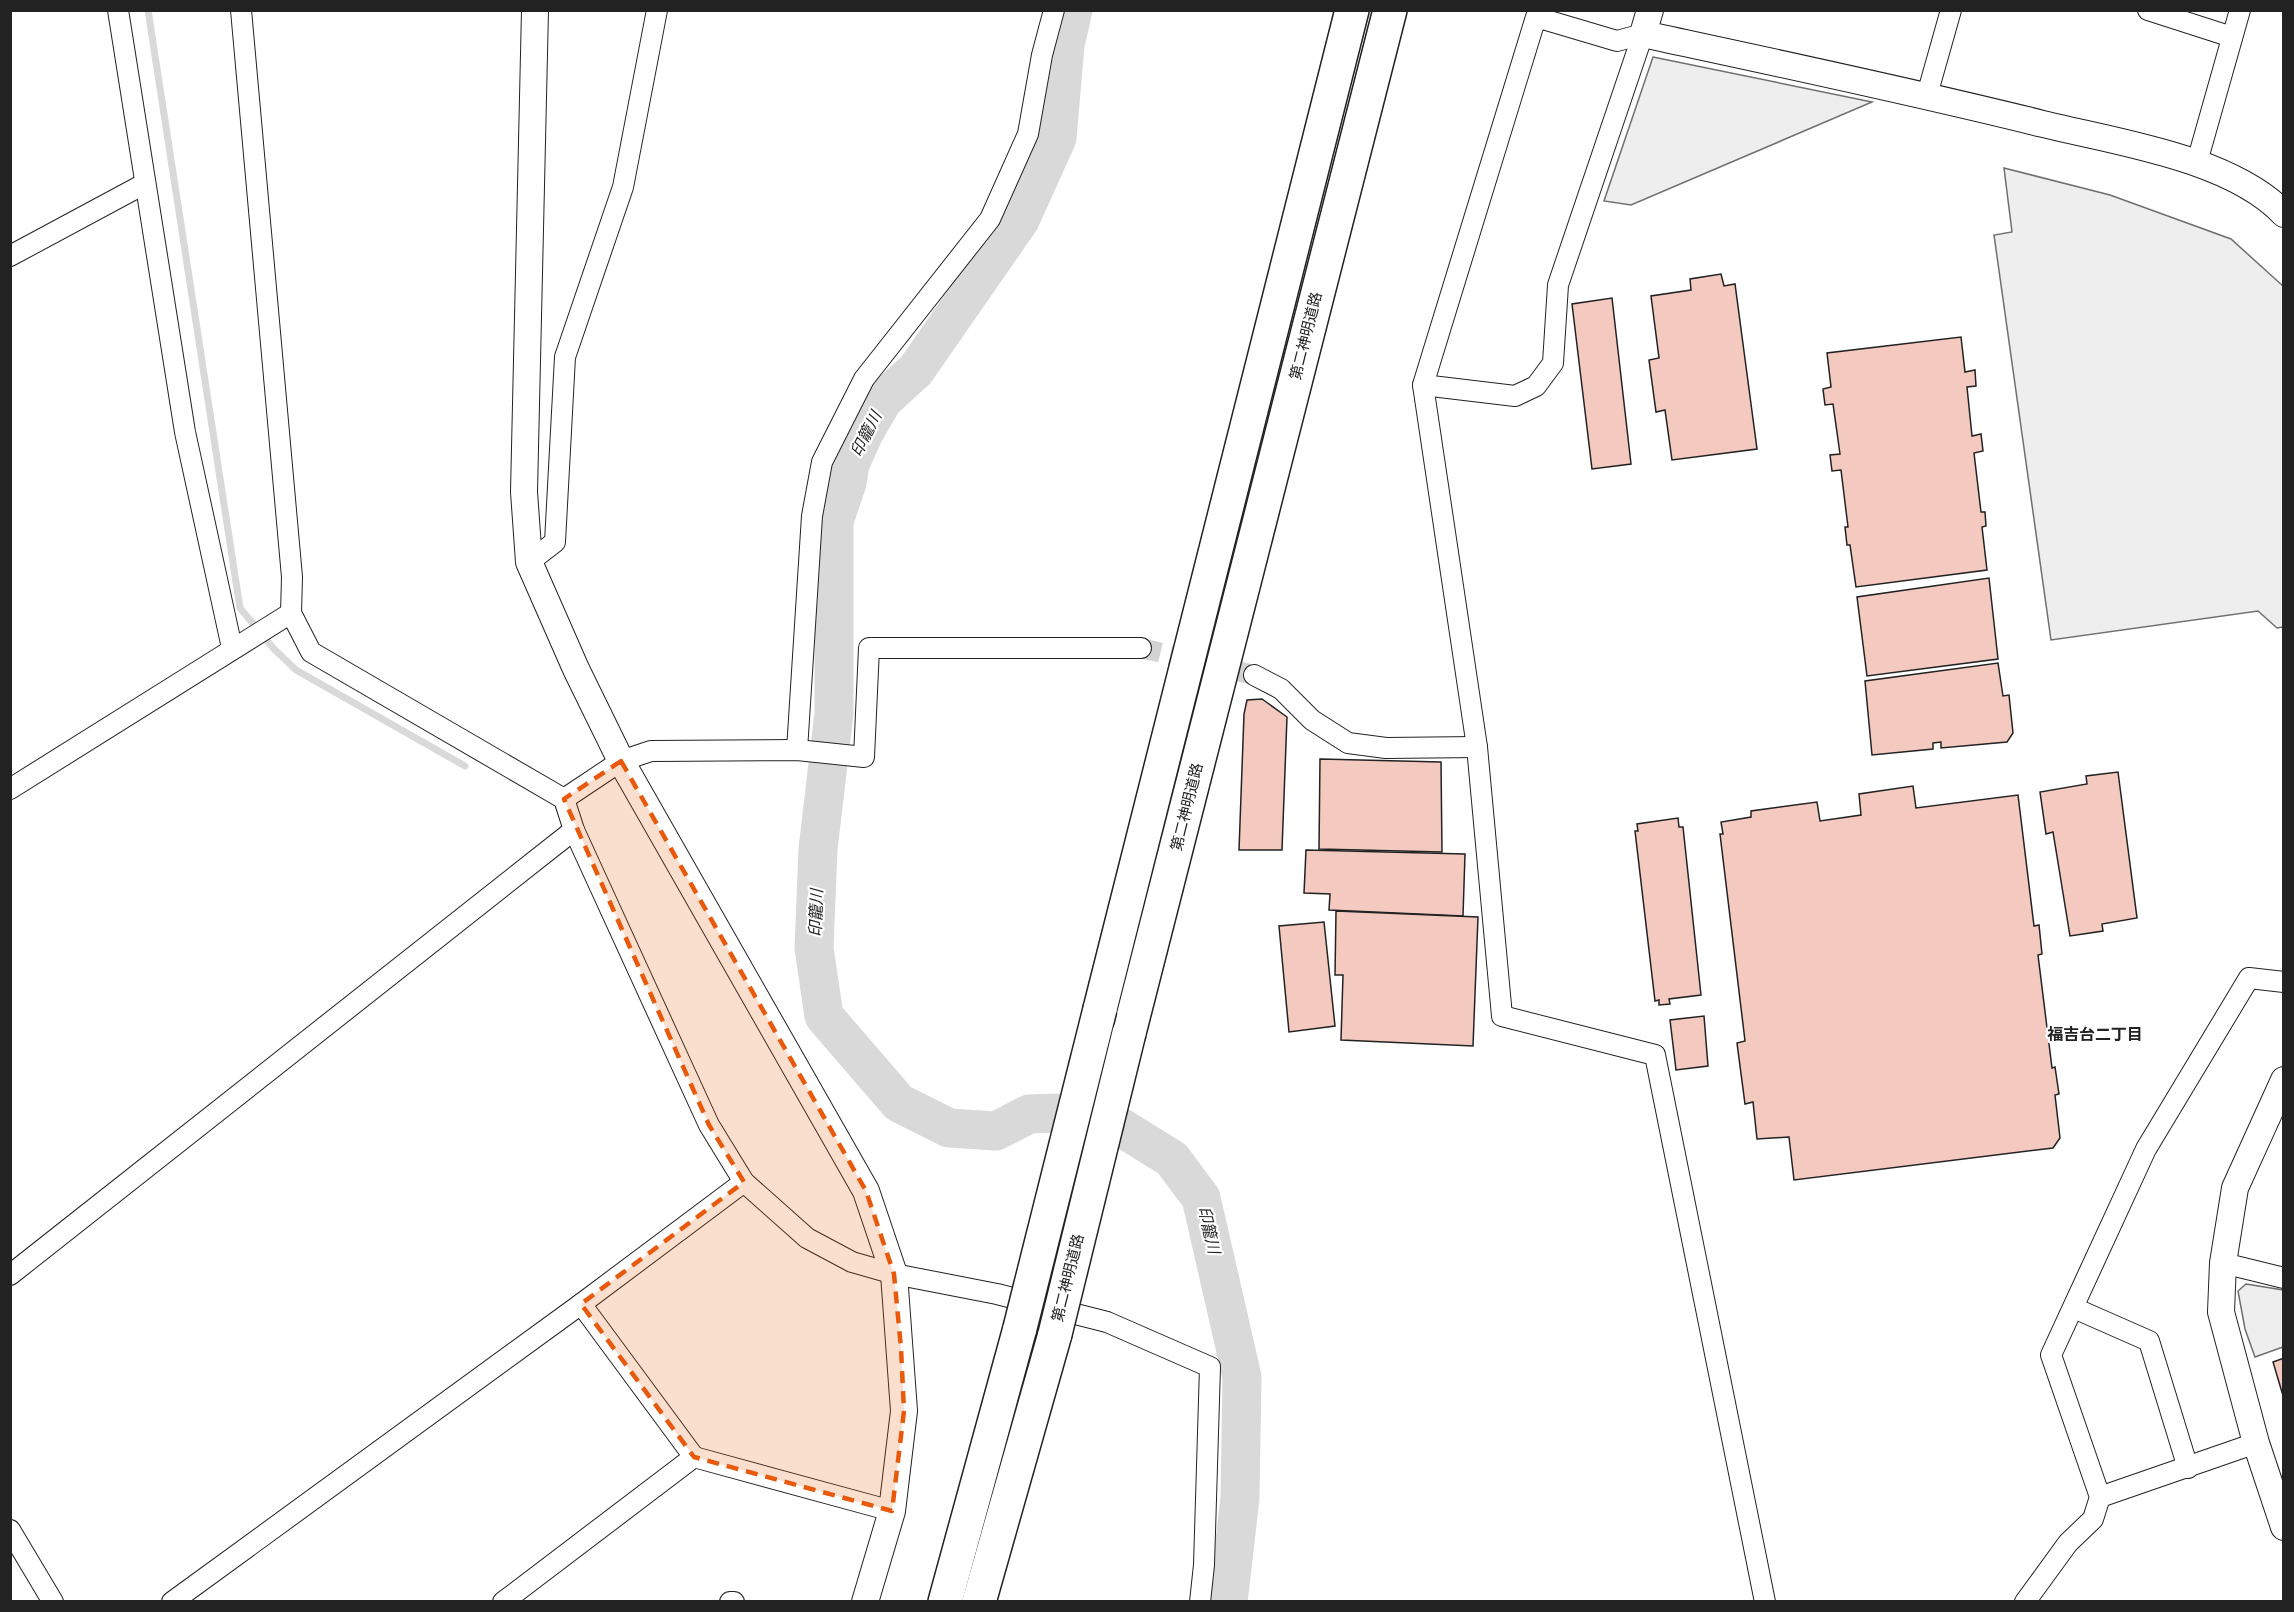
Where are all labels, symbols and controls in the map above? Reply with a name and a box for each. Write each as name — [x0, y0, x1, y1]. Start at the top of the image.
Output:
street label: 第二神明道路 — [1287, 290, 1325, 382]
water label: 印籠川 — [848, 407, 885, 459]
street label: 第二神明道路 — [1168, 761, 1206, 853]
water label: 印籠川 — [807, 887, 825, 937]
district label: 福吉台二丁目 — [2047, 1026, 2143, 1043]
water label: 印籠川 — [1195, 1205, 1223, 1257]
street label: 第二神明道路 — [1049, 1232, 1087, 1324]

